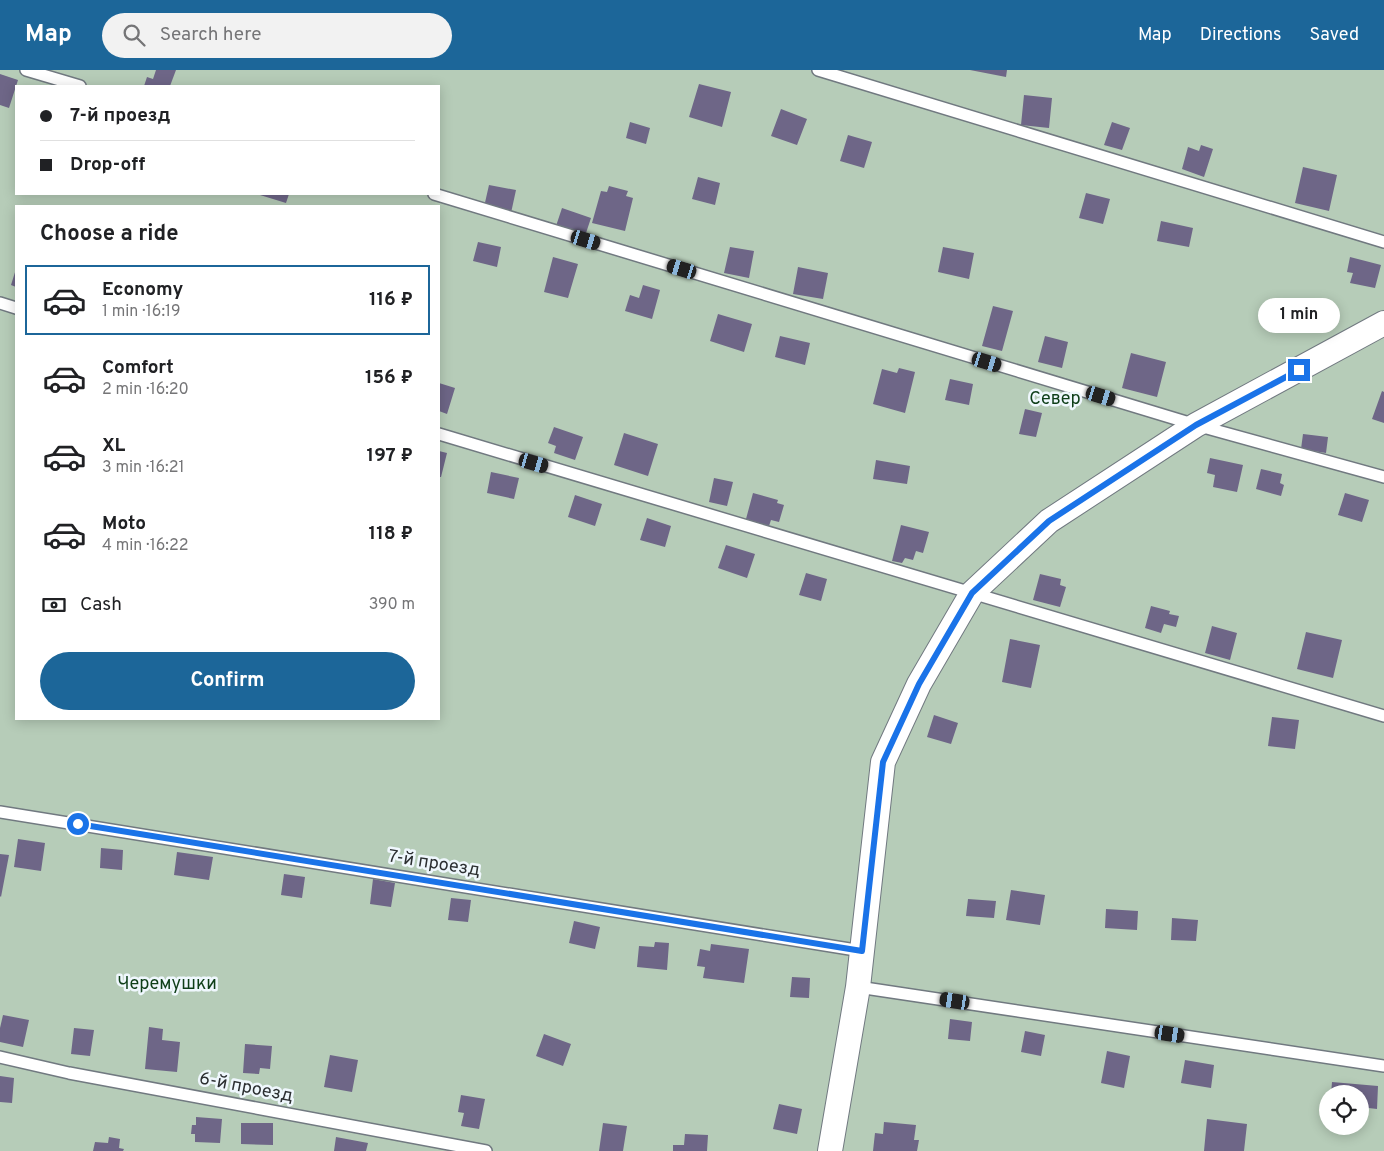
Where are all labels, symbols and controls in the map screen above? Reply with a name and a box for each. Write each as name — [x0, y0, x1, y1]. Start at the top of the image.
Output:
search box — [102, 13, 452, 58]
text: Map — [25, 20, 72, 50]
icon: search — [120, 21, 148, 49]
text: Search here — [160, 23, 261, 47]
text: Map — [1138, 24, 1172, 47]
text: Directions — [1200, 24, 1282, 47]
text: Saved — [1310, 24, 1359, 47]
text: 7-й проезд — [70, 104, 170, 128]
text: Drop-off — [70, 153, 145, 177]
text: Choose a ride — [40, 221, 178, 248]
car — [569, 228, 602, 252]
car — [665, 257, 698, 281]
icon: car — [42, 278, 87, 323]
text: Economy — [102, 278, 183, 302]
text: 116 ₽ — [369, 288, 413, 312]
callout: 1 min — [1258, 298, 1340, 332]
text: 1 min · 16:19 — [102, 302, 181, 322]
text: 1 min — [1280, 305, 1318, 325]
car — [970, 350, 1003, 374]
icon: car — [42, 356, 87, 401]
text: Comfort — [102, 356, 174, 380]
route end — [1288, 359, 1310, 381]
text: 156 ₽ — [365, 366, 413, 390]
text: 2 min · 16:20 — [102, 380, 189, 400]
car — [1084, 384, 1117, 408]
park label: Север — [1029, 388, 1081, 411]
icon: car — [42, 434, 87, 479]
text: XL — [102, 434, 125, 458]
text: 197 ₽ — [367, 444, 413, 468]
car — [517, 452, 550, 474]
text: 3 min · 16:21 — [102, 458, 184, 478]
icon: car — [42, 512, 87, 557]
text: Moto — [102, 512, 146, 536]
text: 118 ₽ — [369, 522, 413, 546]
text: 4 min · 16:22 — [102, 536, 189, 556]
icon: cash — [40, 591, 68, 619]
text: Cash — [80, 593, 122, 617]
text: 390 m — [369, 595, 415, 615]
button: Confirm — [40, 652, 415, 710]
route start — [67, 813, 89, 835]
street label: 7-й проезд — [386, 845, 482, 883]
park label: Черемушки — [117, 973, 217, 996]
car — [939, 991, 970, 1011]
car — [1154, 1024, 1185, 1044]
street label: 6-й проезд — [197, 1068, 295, 1108]
map controls — [1319, 1085, 1369, 1135]
button: locate — [1319, 1085, 1369, 1135]

